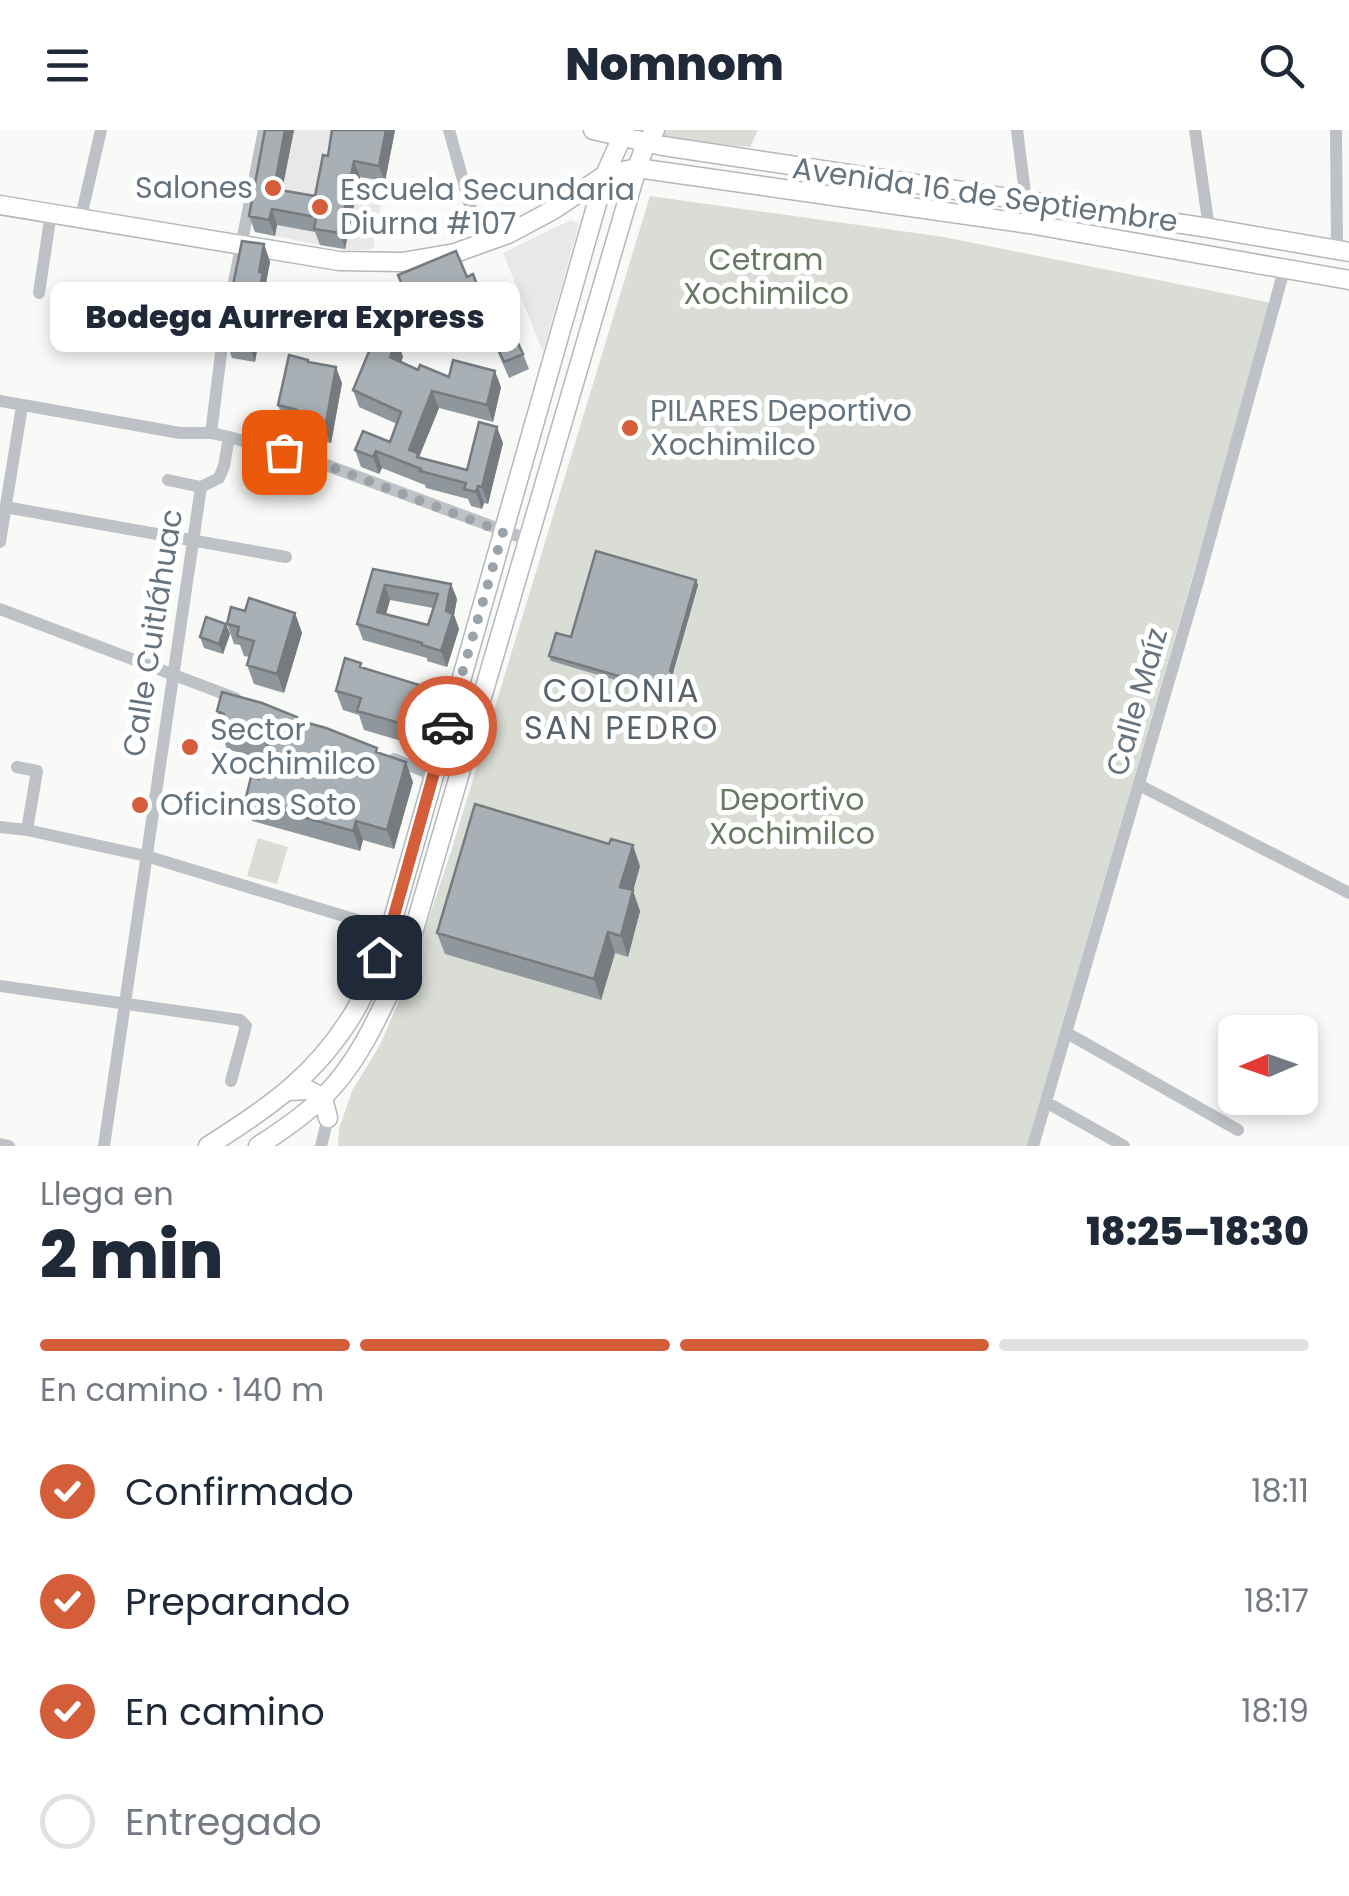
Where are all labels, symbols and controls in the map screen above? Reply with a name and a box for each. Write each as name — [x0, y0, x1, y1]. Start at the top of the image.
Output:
text: Nomnom — [565, 33, 784, 96]
icon: menu — [40, 38, 95, 93]
icon: search — [1254, 38, 1309, 93]
street label: Avenida 16 de Septiembre — [790, 146, 1181, 243]
place label: Salones — [135, 166, 253, 209]
place label: Escuela Secundaria Diurna #107 — [340, 168, 635, 245]
marker: Salones — [262, 177, 284, 199]
marker: Escuela Secundaria Diurna #107 — [309, 196, 331, 218]
park label: Cetram Xochimilco — [683, 238, 849, 315]
callout: Bodega Aurrera Express — [49, 282, 519, 352]
text: Bodega Aurrera Express — [85, 294, 485, 339]
place label: PILARES Deportivo Xochimilco — [650, 389, 912, 466]
pin — [242, 410, 327, 495]
marker: PILARES Deportivo Xochimilco — [619, 417, 641, 439]
icon: bag — [257, 425, 312, 480]
street label: Calle Cuitláhuac — [112, 506, 193, 760]
street label: Calle Maíz — [1095, 623, 1178, 781]
district label: COLONIA SAN PEDRO — [524, 668, 720, 750]
courier — [397, 676, 497, 776]
icon: car — [420, 699, 475, 754]
place label: Sector Xochimilco — [210, 708, 376, 785]
marker: Sector Xochimilco — [179, 736, 201, 758]
park label: Deportivo Xochimilco — [709, 778, 875, 855]
place label: Oficinas Soto — [160, 783, 357, 826]
marker: Oficinas Soto — [129, 794, 151, 816]
pin — [337, 915, 422, 1000]
icon: home — [352, 930, 407, 985]
north arrow — [1218, 1015, 1318, 1115]
map controls — [1218, 1015, 1318, 1115]
text: Llega en — [40, 1171, 174, 1216]
text: 18:25–18:30 — [1086, 1205, 1309, 1258]
text: 2 min — [40, 1210, 223, 1301]
text: En camino · 140 m — [40, 1367, 324, 1412]
icon: check — [40, 1464, 95, 1519]
text: Confirmado — [125, 1465, 354, 1518]
text: 18:11 — [1251, 1468, 1309, 1513]
icon: check — [40, 1574, 95, 1629]
text: Preparando — [125, 1575, 350, 1628]
text: 18:17 — [1244, 1578, 1309, 1623]
icon: check — [40, 1684, 95, 1739]
text: En camino — [125, 1685, 325, 1738]
text: 18:19 — [1241, 1688, 1309, 1733]
text: Entregado — [125, 1795, 322, 1848]

